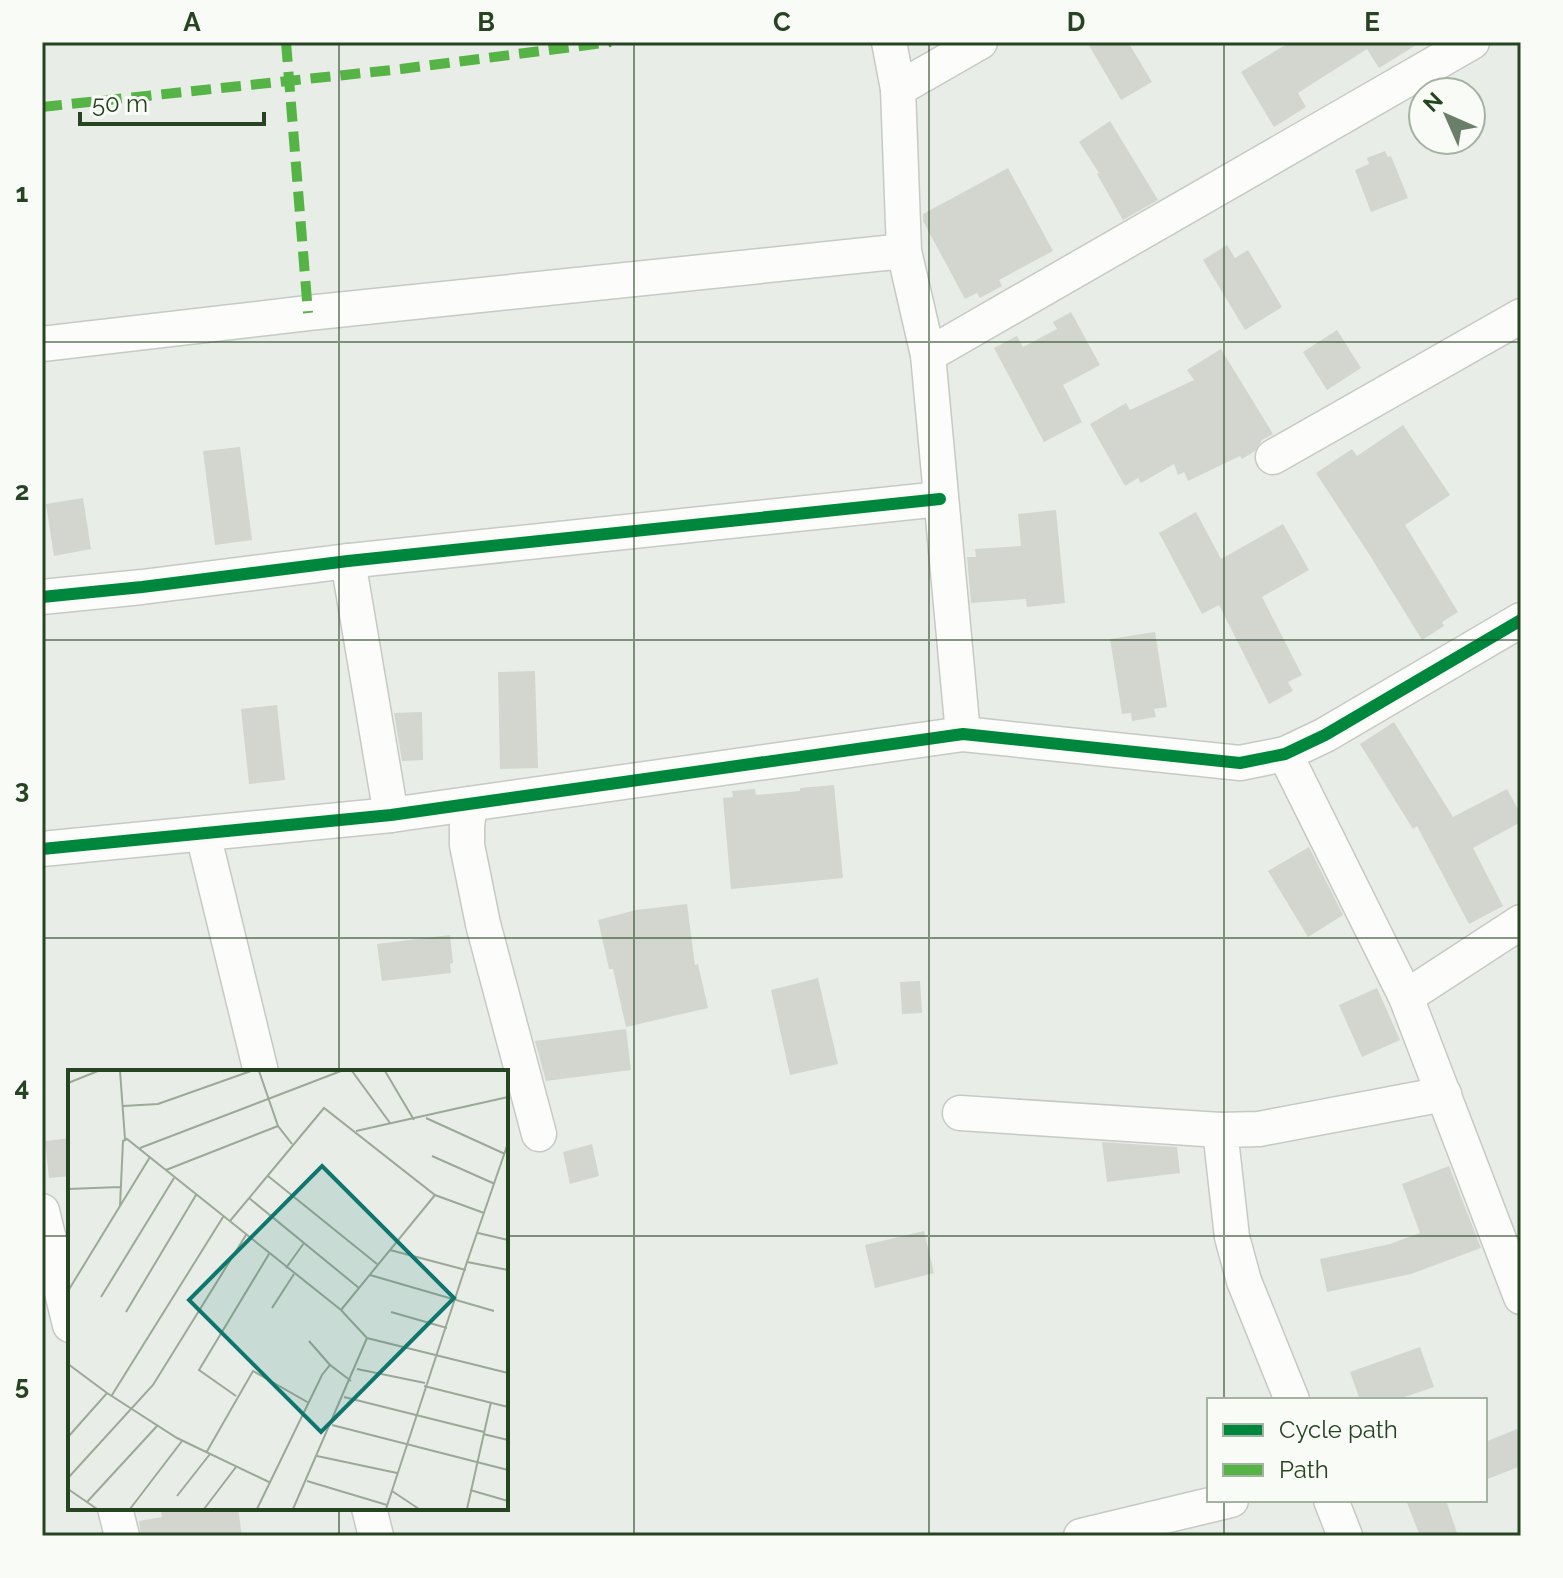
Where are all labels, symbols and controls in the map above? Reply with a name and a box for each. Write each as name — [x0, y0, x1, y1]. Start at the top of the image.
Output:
text: A — [183, 7, 201, 37]
text: B — [477, 7, 495, 37]
text: C — [773, 7, 791, 37]
text: D — [1067, 7, 1085, 37]
text: E — [1364, 7, 1380, 37]
scale bar — [80, 76, 264, 126]
north arrow — [1407, 76, 1487, 156]
text: N — [1418, 87, 1448, 117]
text: 50 m — [92, 89, 148, 118]
text: 1 — [16, 178, 29, 208]
text: 2 — [15, 476, 29, 506]
text: 3 — [15, 774, 29, 804]
inset map — [68, 1070, 508, 1510]
text: 4 — [15, 1072, 29, 1102]
text: 5 — [15, 1370, 29, 1400]
legend — [1207, 1398, 1487, 1502]
text: Cycle path — [1279, 1415, 1398, 1444]
text: Path — [1279, 1455, 1329, 1484]

